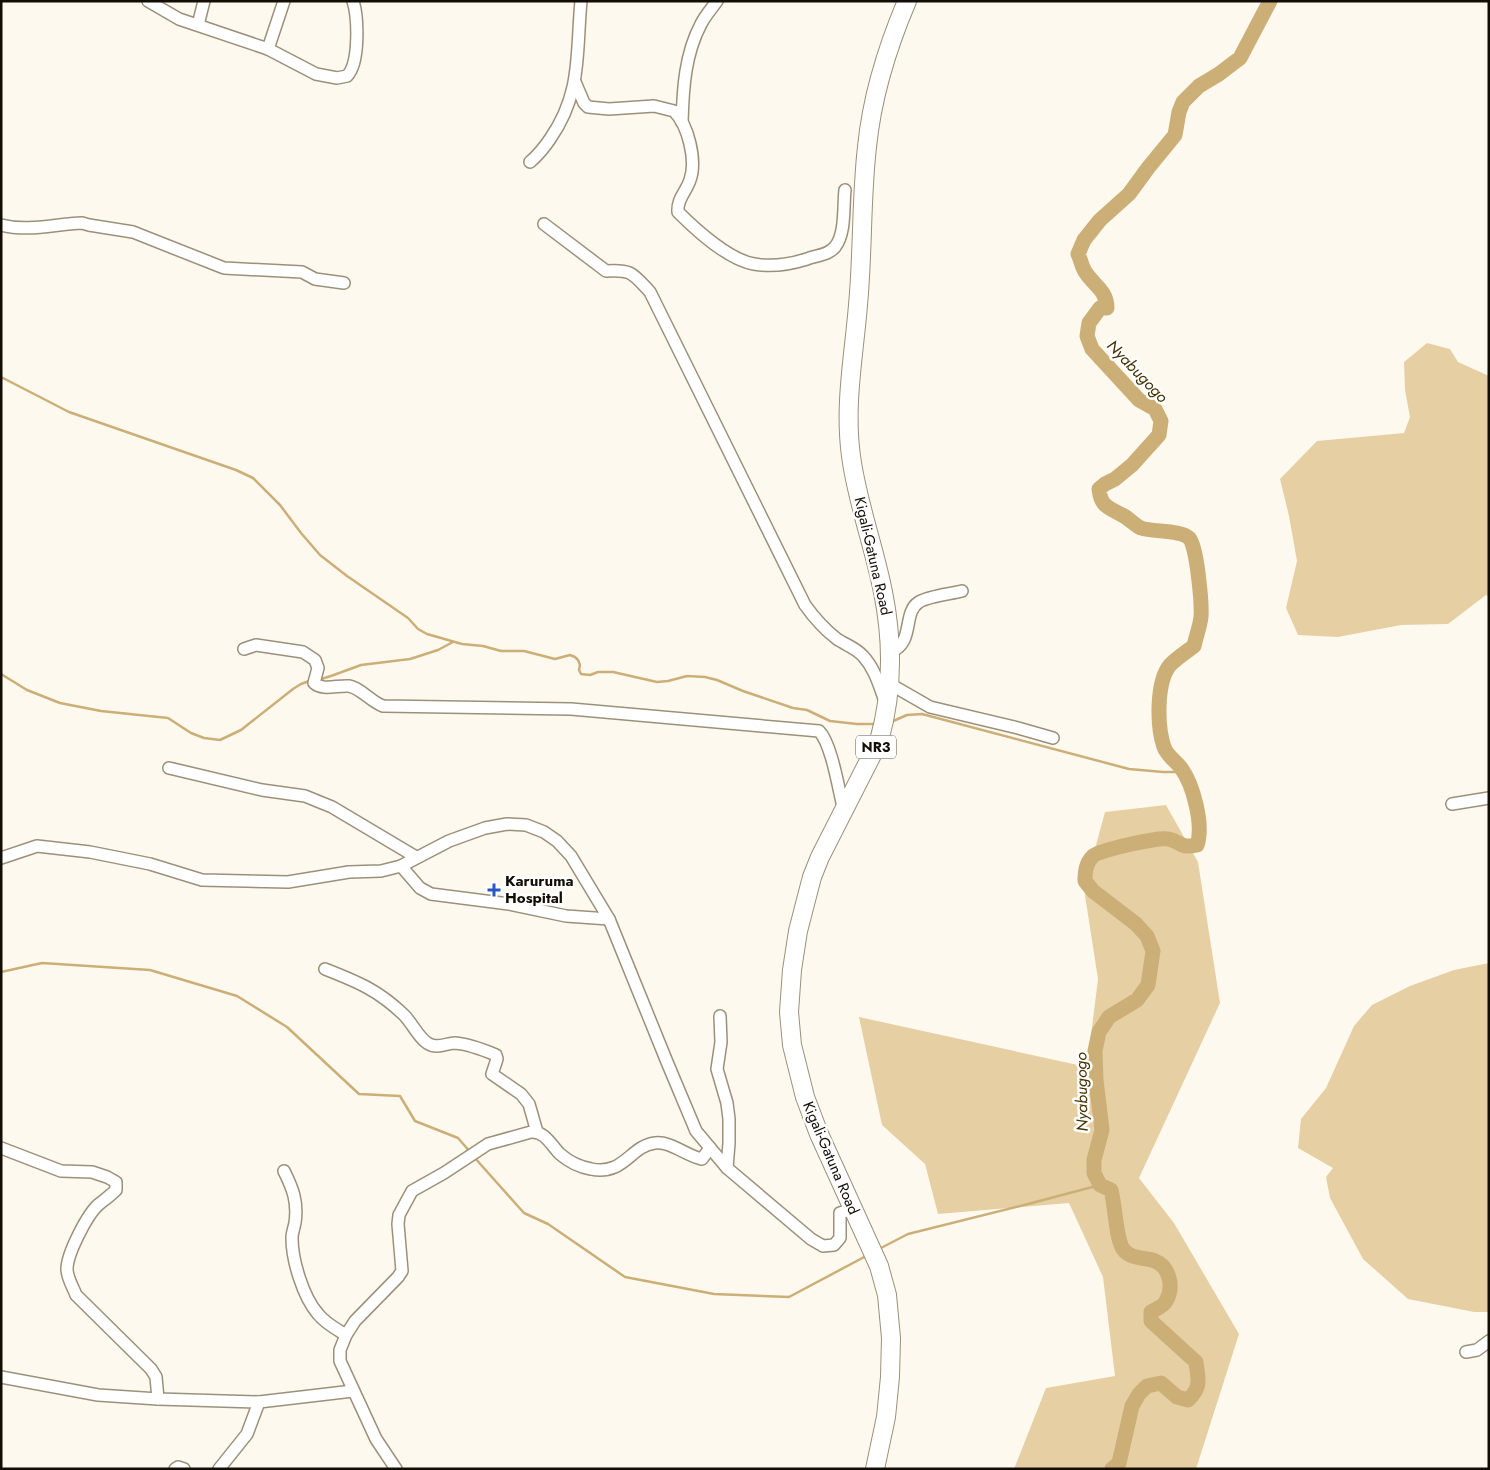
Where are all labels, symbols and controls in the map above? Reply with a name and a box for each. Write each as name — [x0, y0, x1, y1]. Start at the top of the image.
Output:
water label: Nyabugogo — [1102, 335, 1174, 408]
street label: Kigali-Gatuna Road — [849, 495, 897, 617]
road number: NR3 — [856, 736, 896, 759]
place label: Karuruma Hospital — [505, 870, 574, 909]
marker: Karuruma Hospital — [487, 883, 501, 897]
water label: Nyabugogo — [1069, 1052, 1094, 1132]
street label: Kigali-Gatuna Road — [797, 1098, 865, 1218]

